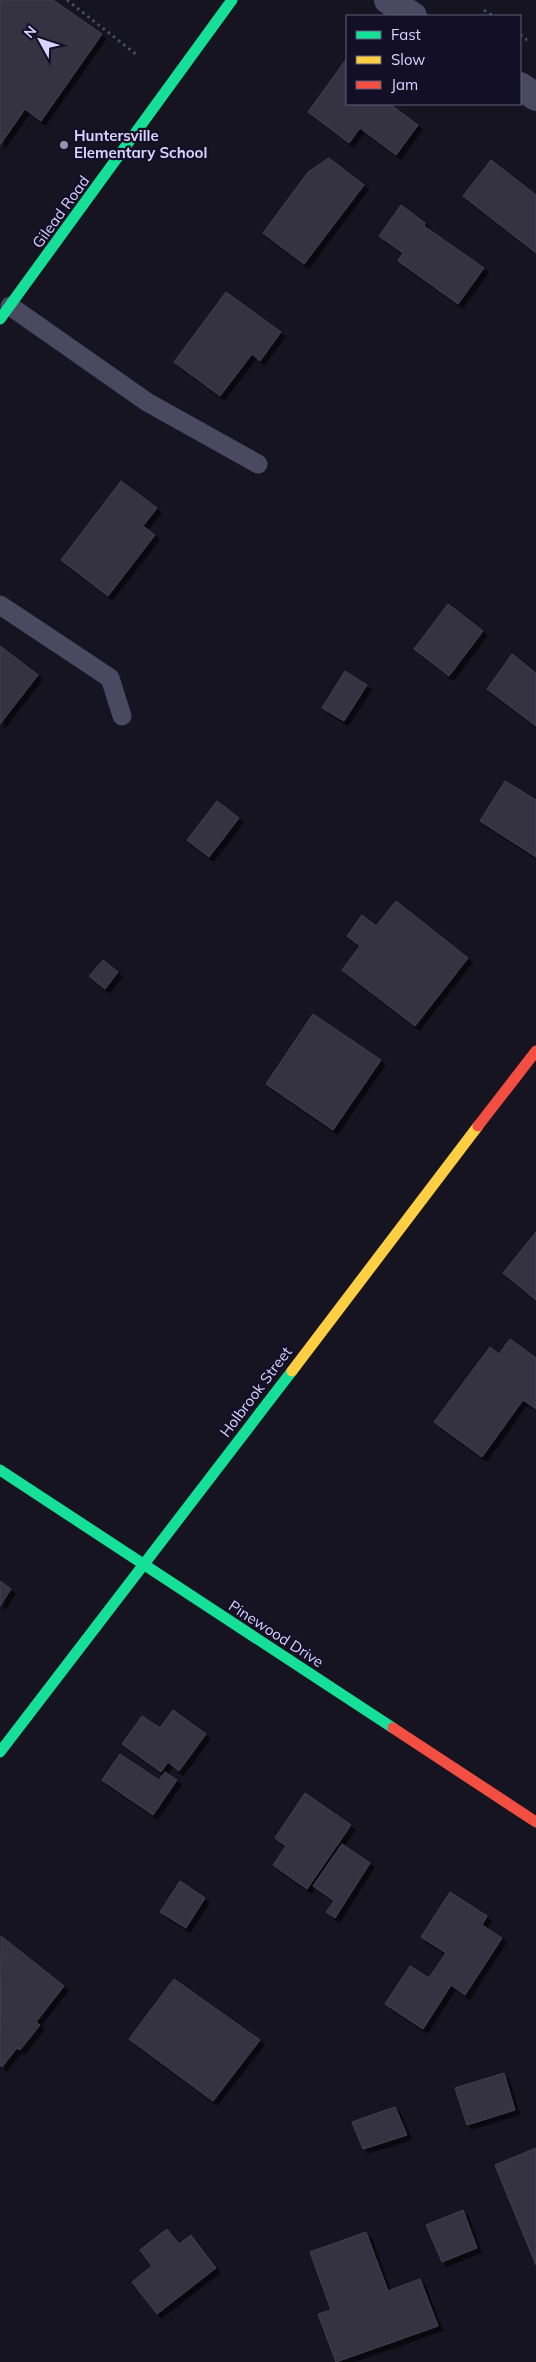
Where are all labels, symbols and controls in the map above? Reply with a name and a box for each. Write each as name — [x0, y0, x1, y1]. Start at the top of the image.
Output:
north arrow — [15, 15, 65, 65]
legend — [346, 15, 521, 105]
text: N — [20, 22, 40, 41]
text: Fast — [391, 25, 421, 44]
text: Slow — [391, 50, 425, 69]
text: Jam — [391, 75, 418, 94]
place label: Huntersville Elementary School — [74, 126, 207, 162]
marker: Huntersville Elementary School — [58, 139, 70, 151]
street label: Gilead Road — [28, 172, 93, 252]
street label: Holbrook Street — [215, 1343, 296, 1441]
street label: Pinewood Drive — [225, 1596, 327, 1671]

